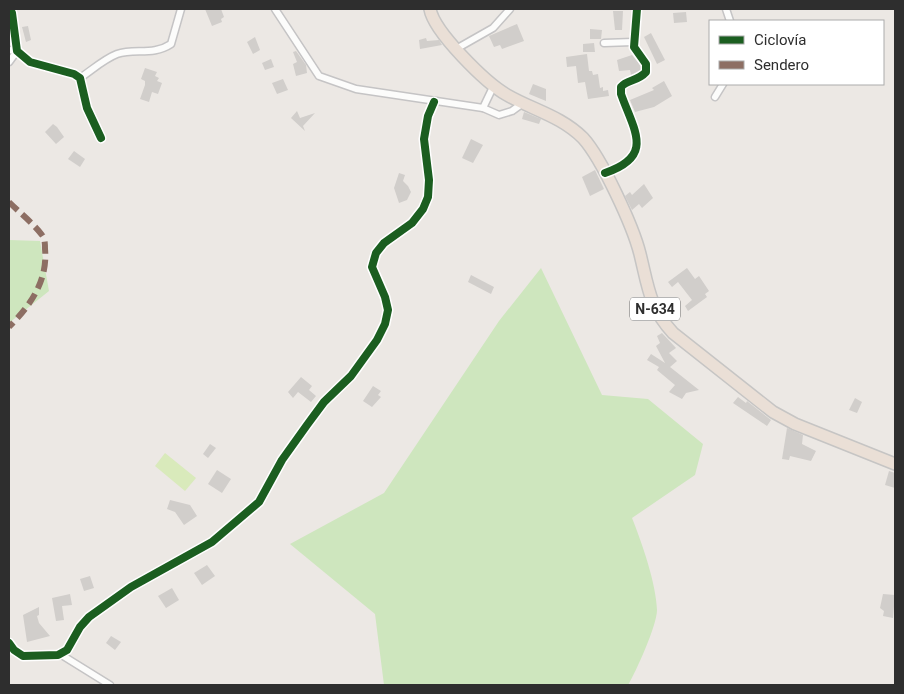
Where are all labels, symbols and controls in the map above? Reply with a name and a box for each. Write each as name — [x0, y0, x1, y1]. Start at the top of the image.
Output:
legend — [709, 20, 884, 85]
text: Ciclovía — [754, 31, 807, 49]
text: Sendero — [754, 56, 809, 74]
road number: N-634 — [630, 298, 680, 320]

